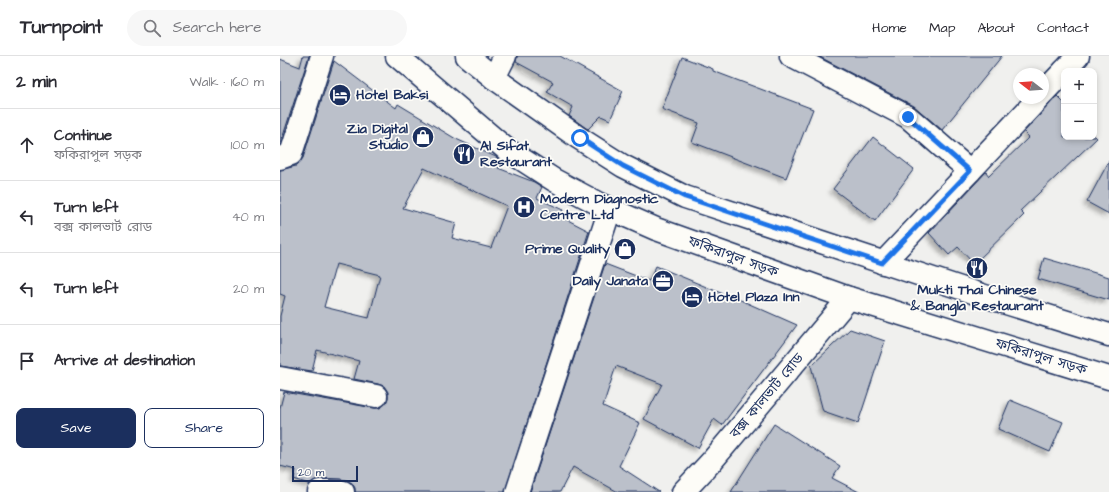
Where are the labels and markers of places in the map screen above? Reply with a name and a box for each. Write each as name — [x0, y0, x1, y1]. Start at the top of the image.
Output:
hotel icon: Hotel Baksi — [327, 82, 353, 108]
place label: Hotel Baksi — [356, 85, 429, 105]
place label: Zia Digital Studio — [347, 119, 409, 155]
shop icon: Zia Digital Studio — [410, 124, 436, 150]
place label: Al Sifat Restaurant — [480, 136, 552, 172]
restaurant icon: Al Sifat Restaurant — [451, 141, 477, 167]
place label: Modern Diagnostic Centre Ltd — [540, 189, 659, 225]
hospital icon: Modern Diagnostic Centre Ltd — [511, 194, 537, 220]
shop icon: Prime Quality — [612, 236, 638, 262]
place label: Prime Quality — [525, 239, 610, 259]
restaurant icon: Mukti Thai Chinese & Bangla Restaurant — [964, 255, 990, 281]
office icon: Daily Janata — [650, 268, 676, 294]
place label: Daily Janata — [573, 271, 649, 291]
place label: Mukti Thai Chinese & Bangla Restaurant — [909, 280, 1044, 317]
hotel icon: Hotel Plaza Inn — [679, 284, 705, 310]
place label: Hotel Plaza Inn — [708, 287, 799, 307]

